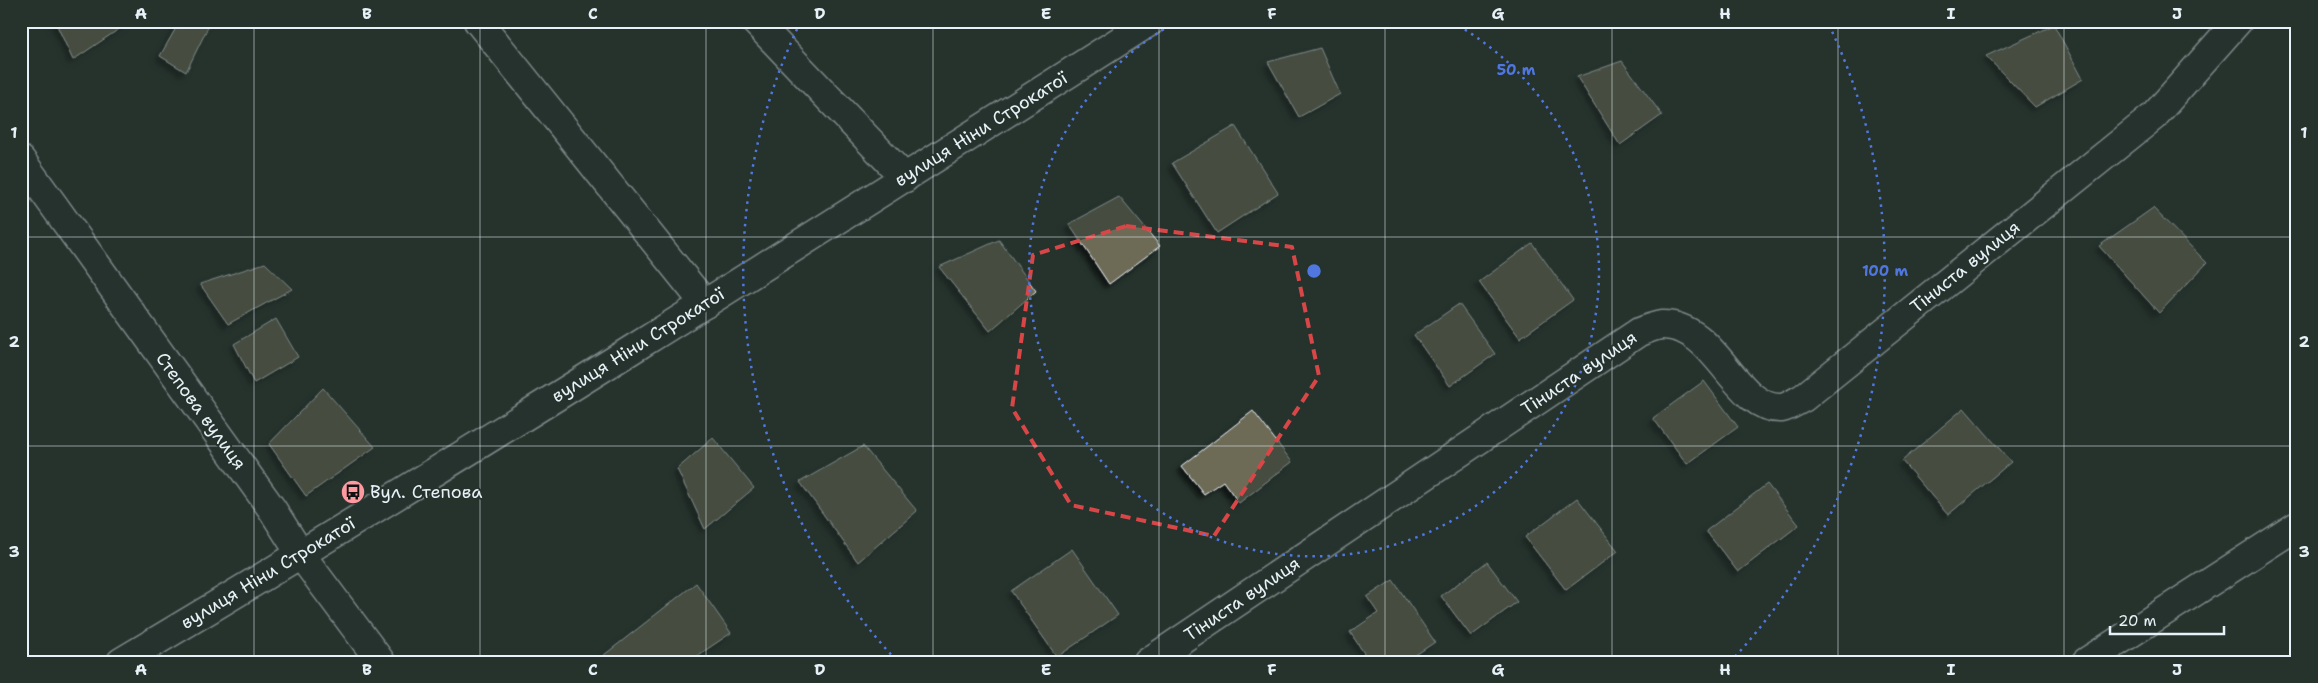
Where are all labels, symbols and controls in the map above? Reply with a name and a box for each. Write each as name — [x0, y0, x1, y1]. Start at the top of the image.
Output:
text: A — [135, 3, 147, 24]
text: B — [362, 3, 372, 24]
text: C — [588, 3, 598, 24]
text: D — [814, 3, 826, 24]
text: E — [1041, 3, 1051, 24]
text: F — [1267, 3, 1277, 24]
text: G — [1492, 3, 1505, 24]
text: H — [1719, 3, 1731, 24]
text: I — [1947, 3, 1956, 24]
text: J — [2172, 3, 2182, 24]
text: 50 m — [1497, 60, 1536, 80]
street label: вулиця Ніни Строкатої — [890, 66, 1073, 192]
text: 1 — [10, 122, 18, 143]
text: 1 — [2300, 122, 2308, 143]
street label: Тіниста вулиця — [1905, 215, 2025, 319]
text: 100 m — [1862, 261, 1908, 281]
centre of rings — [1305, 262, 1323, 280]
street label: вулиця Ніни Строкатої — [547, 282, 730, 408]
street label: Тіниста вулиця — [1516, 325, 1642, 421]
text: 2 — [8, 331, 20, 352]
text: 2 — [2298, 331, 2310, 352]
street label: Степова вулиця — [150, 348, 252, 474]
bus stop icon: Вул. Степова — [340, 479, 366, 505]
place label: Вул. Степова — [370, 480, 482, 504]
street label: вулиця Ніни Строкатої — [176, 511, 360, 635]
text: 3 — [8, 541, 20, 562]
text: 3 — [2298, 541, 2310, 562]
street label: Тіниста вулиця — [1179, 551, 1305, 647]
scale bar — [2110, 603, 2224, 635]
text: 20 m — [2118, 611, 2157, 631]
text: A — [135, 659, 147, 680]
text: B — [362, 659, 372, 680]
text: C — [588, 659, 598, 680]
text: D — [814, 659, 826, 680]
text: E — [1041, 659, 1051, 680]
text: F — [1267, 659, 1277, 680]
text: G — [1492, 659, 1505, 680]
text: H — [1719, 659, 1731, 680]
text: I — [1947, 659, 1956, 680]
text: J — [2172, 659, 2182, 680]

